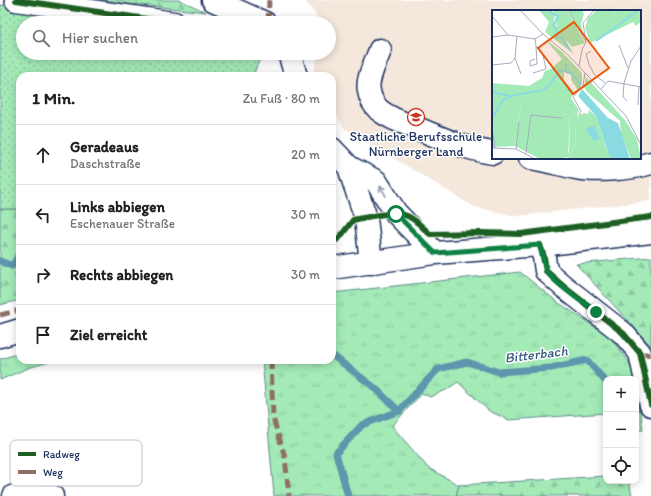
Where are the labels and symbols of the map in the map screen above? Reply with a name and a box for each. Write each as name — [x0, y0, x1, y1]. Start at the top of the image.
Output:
inset map — [492, 10, 641, 159]
school or university icon: Staatliche Berufsschule Nürnberger Land — [406, 107, 426, 127]
place label: Staatliche Berufsschule Nürnberger Land — [350, 129, 482, 159]
one-way arrow — [378, 185, 386, 197]
route start — [387, 205, 405, 223]
route end — [587, 303, 605, 321]
water label: Bitterbach — [504, 342, 569, 367]
legend — [10, 440, 142, 486]
text: Radweg — [43, 448, 80, 461]
text: Weg — [43, 466, 63, 479]

